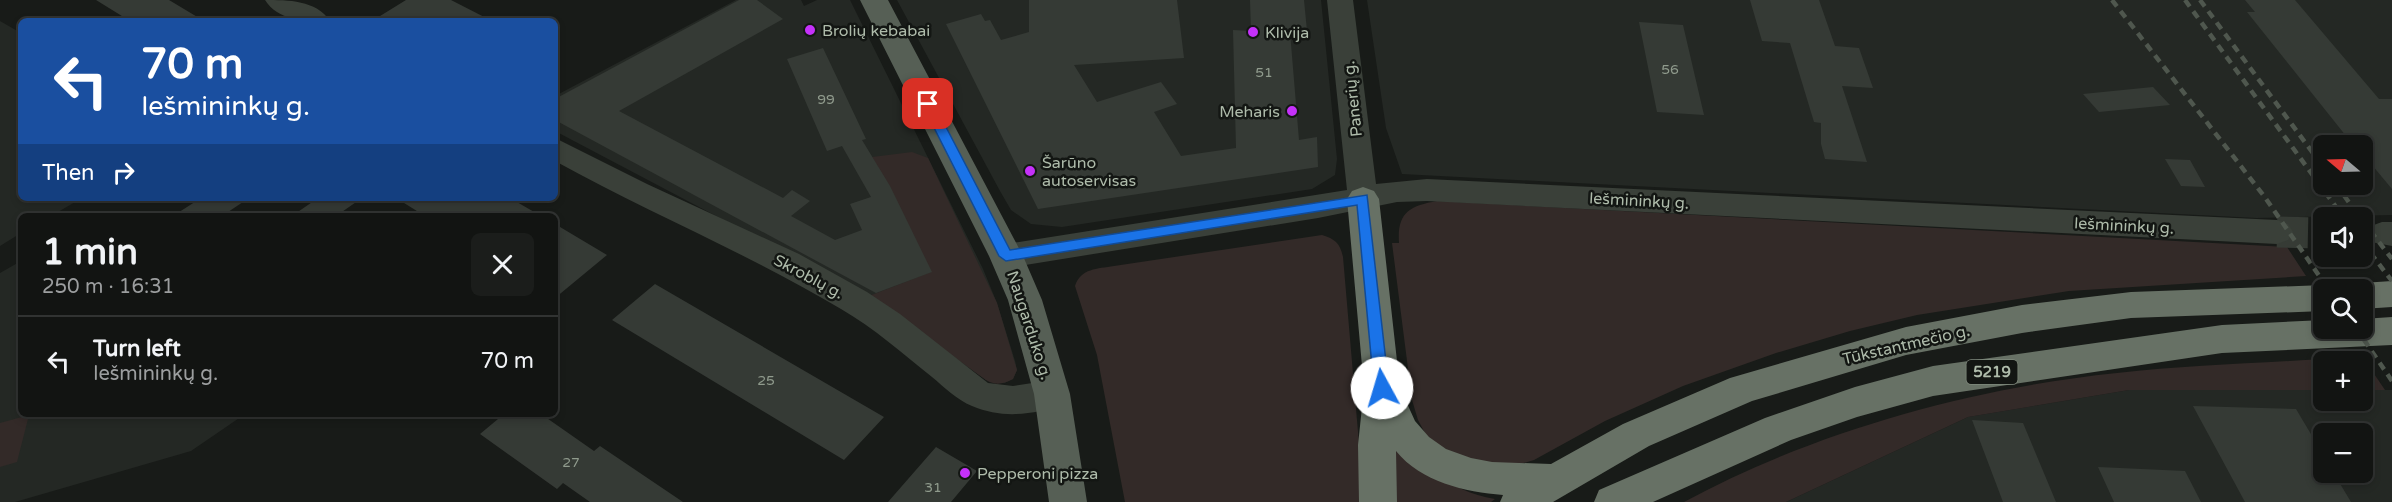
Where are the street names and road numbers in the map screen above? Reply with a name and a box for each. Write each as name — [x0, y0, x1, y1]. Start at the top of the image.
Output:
street label: Panerių g. — [1339, 60, 1367, 138]
street label: Iešmininkų g. — [1588, 188, 1689, 214]
street label: Iešmininkų g. — [2073, 213, 2174, 239]
street label: Skroblų g. — [770, 250, 847, 304]
street label: Naugarduko g. — [1002, 268, 1056, 382]
street label: Tūkstantmečio g. — [1841, 321, 1972, 369]
road number: 5219 — [1966, 360, 2018, 384]

